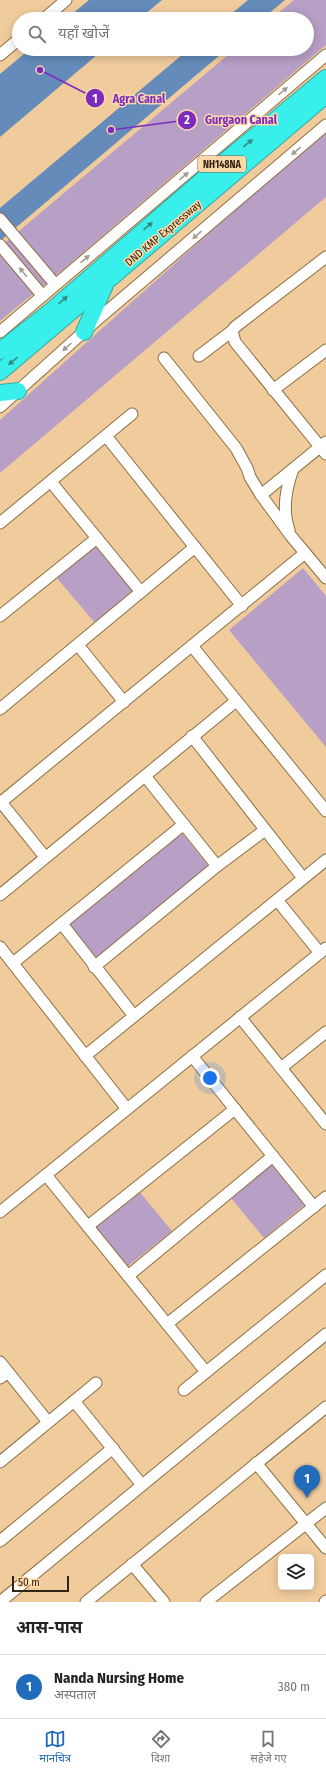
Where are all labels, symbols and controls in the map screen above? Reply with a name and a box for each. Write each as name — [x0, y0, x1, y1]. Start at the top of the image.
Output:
search box — [12, 12, 314, 56]
icon: search — [26, 23, 48, 45]
text: यहाँ खोजें — [58, 24, 109, 42]
callout: Agra Canal — [85, 86, 173, 110]
one-way arrow — [278, 87, 289, 96]
text: 1 — [92, 92, 98, 106]
text: Agra Canal — [112, 92, 166, 106]
callout: Gurgaon Canal — [177, 108, 285, 132]
text: 2 — [183, 113, 190, 127]
text: Gurgaon Canal — [205, 113, 278, 127]
one-way arrow — [242, 138, 253, 147]
one-way arrow — [291, 146, 302, 155]
road number: NH148NA — [198, 156, 246, 172]
one-way arrow — [179, 171, 190, 180]
street label: DND KMP Expressway — [123, 198, 204, 269]
one-way arrow — [143, 222, 153, 231]
one-way arrow — [192, 230, 203, 239]
one-way arrow — [79, 254, 90, 263]
one-way arrow — [18, 267, 27, 278]
one-way arrow — [58, 296, 67, 305]
one-way arrow — [62, 342, 72, 352]
one-way arrow — [8, 356, 18, 365]
your location — [200, 1068, 220, 1088]
pin: 1 — [294, 1465, 320, 1498]
map controls — [278, 1554, 314, 1590]
button: layers — [278, 1554, 314, 1590]
scale bar — [12, 1574, 69, 1593]
text: 50 m — [18, 1576, 40, 1589]
text: आस-पास — [16, 1617, 82, 1638]
text: Nanda Nursing Home — [54, 1669, 184, 1687]
text: 1 — [26, 1679, 32, 1694]
text: 380 m — [278, 1679, 310, 1694]
text: अस्पताल — [54, 1687, 96, 1702]
tab: मानचित्र — [39, 1728, 71, 1766]
tab: दिशा — [150, 1728, 172, 1766]
tab: सहेजे गए — [250, 1728, 287, 1766]

